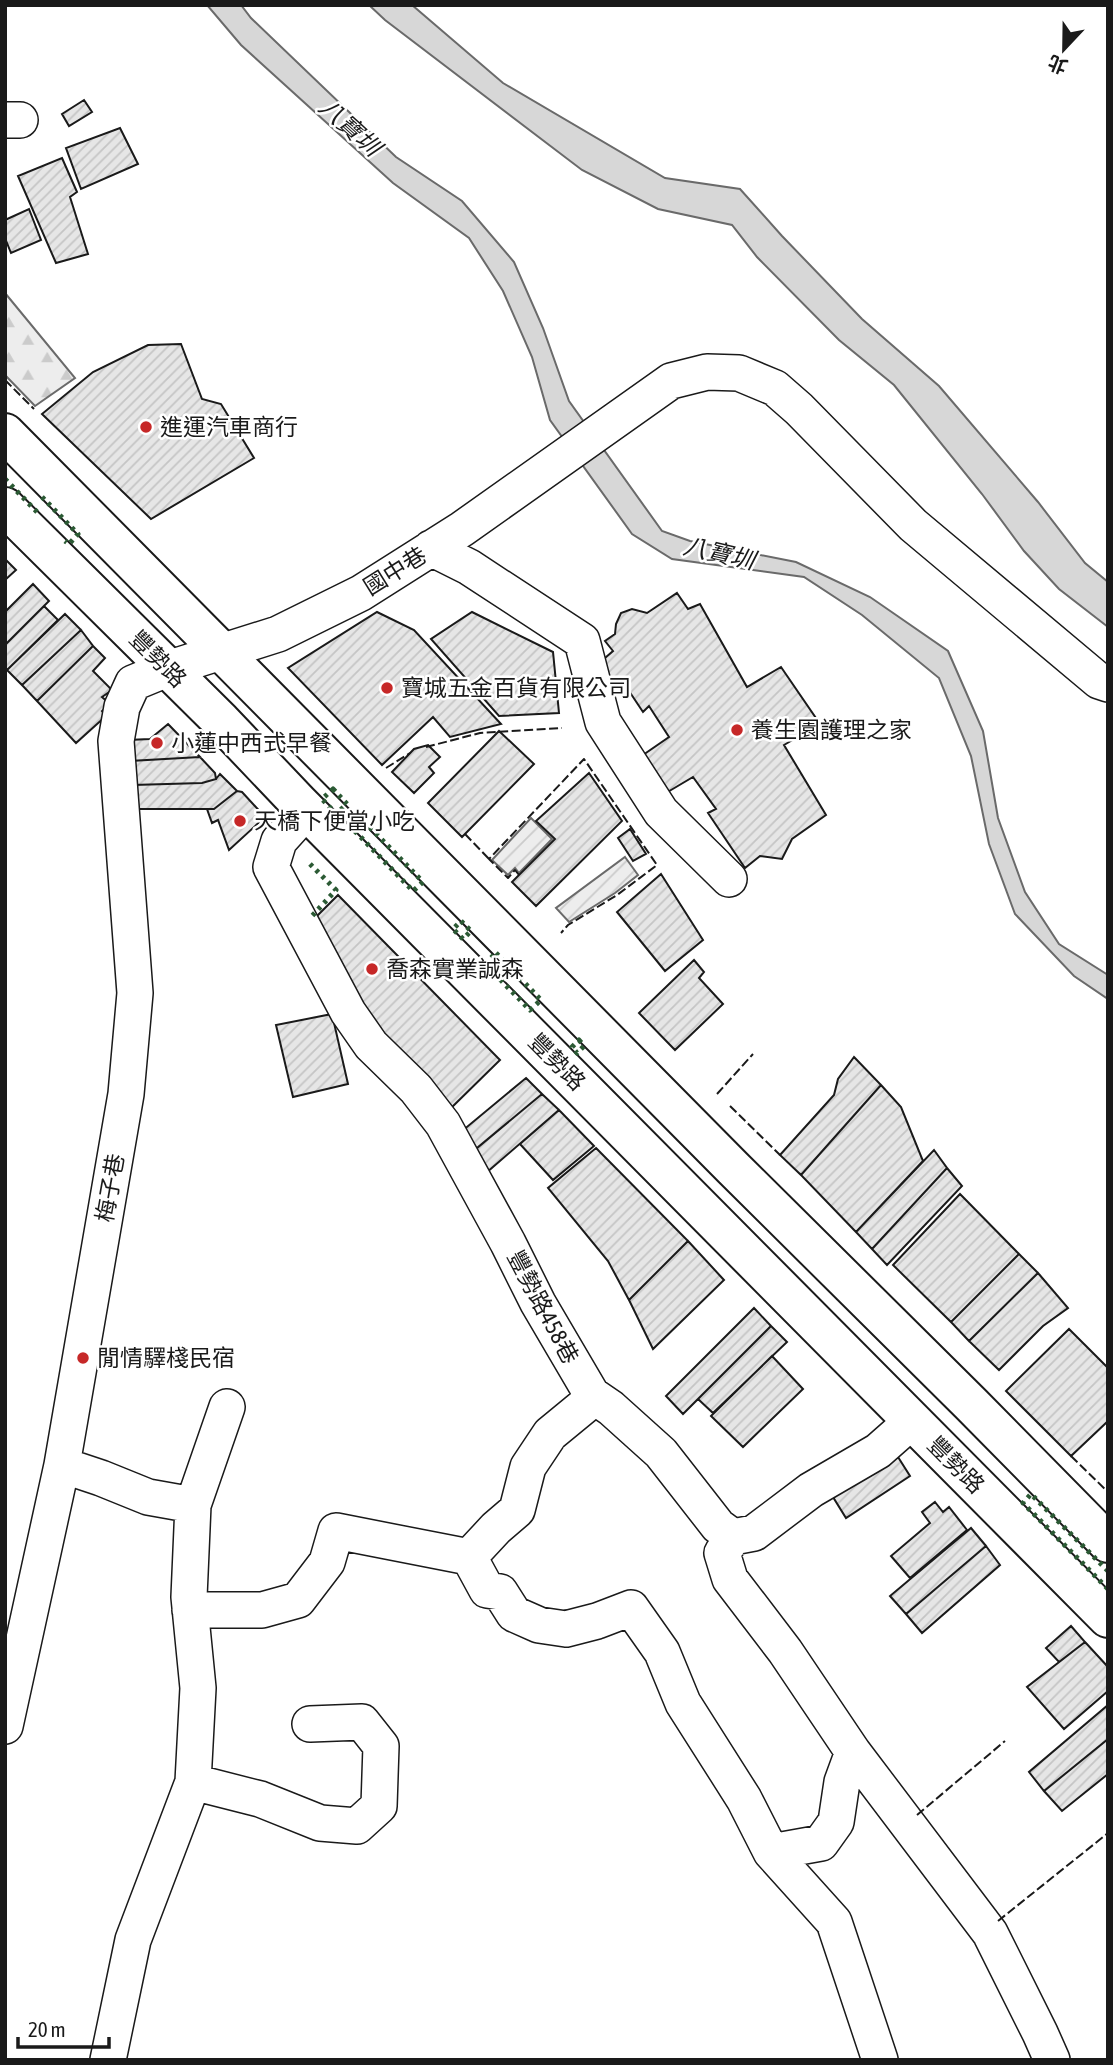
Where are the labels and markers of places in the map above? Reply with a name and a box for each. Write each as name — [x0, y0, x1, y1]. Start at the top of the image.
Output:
place label: 進運汽車商行 — [160, 414, 298, 440]
marker: 進運汽車商行 — [138, 419, 154, 435]
place label: 寶城五金百貨有限公司 — [401, 675, 631, 701]
marker: 寶城五金百貨有限公司 — [379, 680, 395, 696]
place label: 養生園護理之家 — [751, 717, 912, 743]
marker: 養生園護理之家 — [729, 722, 745, 738]
place label: 小蓮中西式早餐 — [171, 730, 332, 756]
marker: 小蓮中西式早餐 — [149, 735, 165, 751]
place label: 天橋下便當小吃 — [254, 808, 415, 834]
marker: 天橋下便當小吃 — [232, 813, 248, 829]
place label: 喬森實業誠森 — [386, 956, 524, 982]
marker: 喬森實業誠森 — [364, 961, 380, 977]
place label: 閒情驛棧民宿 — [97, 1345, 235, 1371]
marker: 閒情驛棧民宿 — [75, 1350, 91, 1366]

